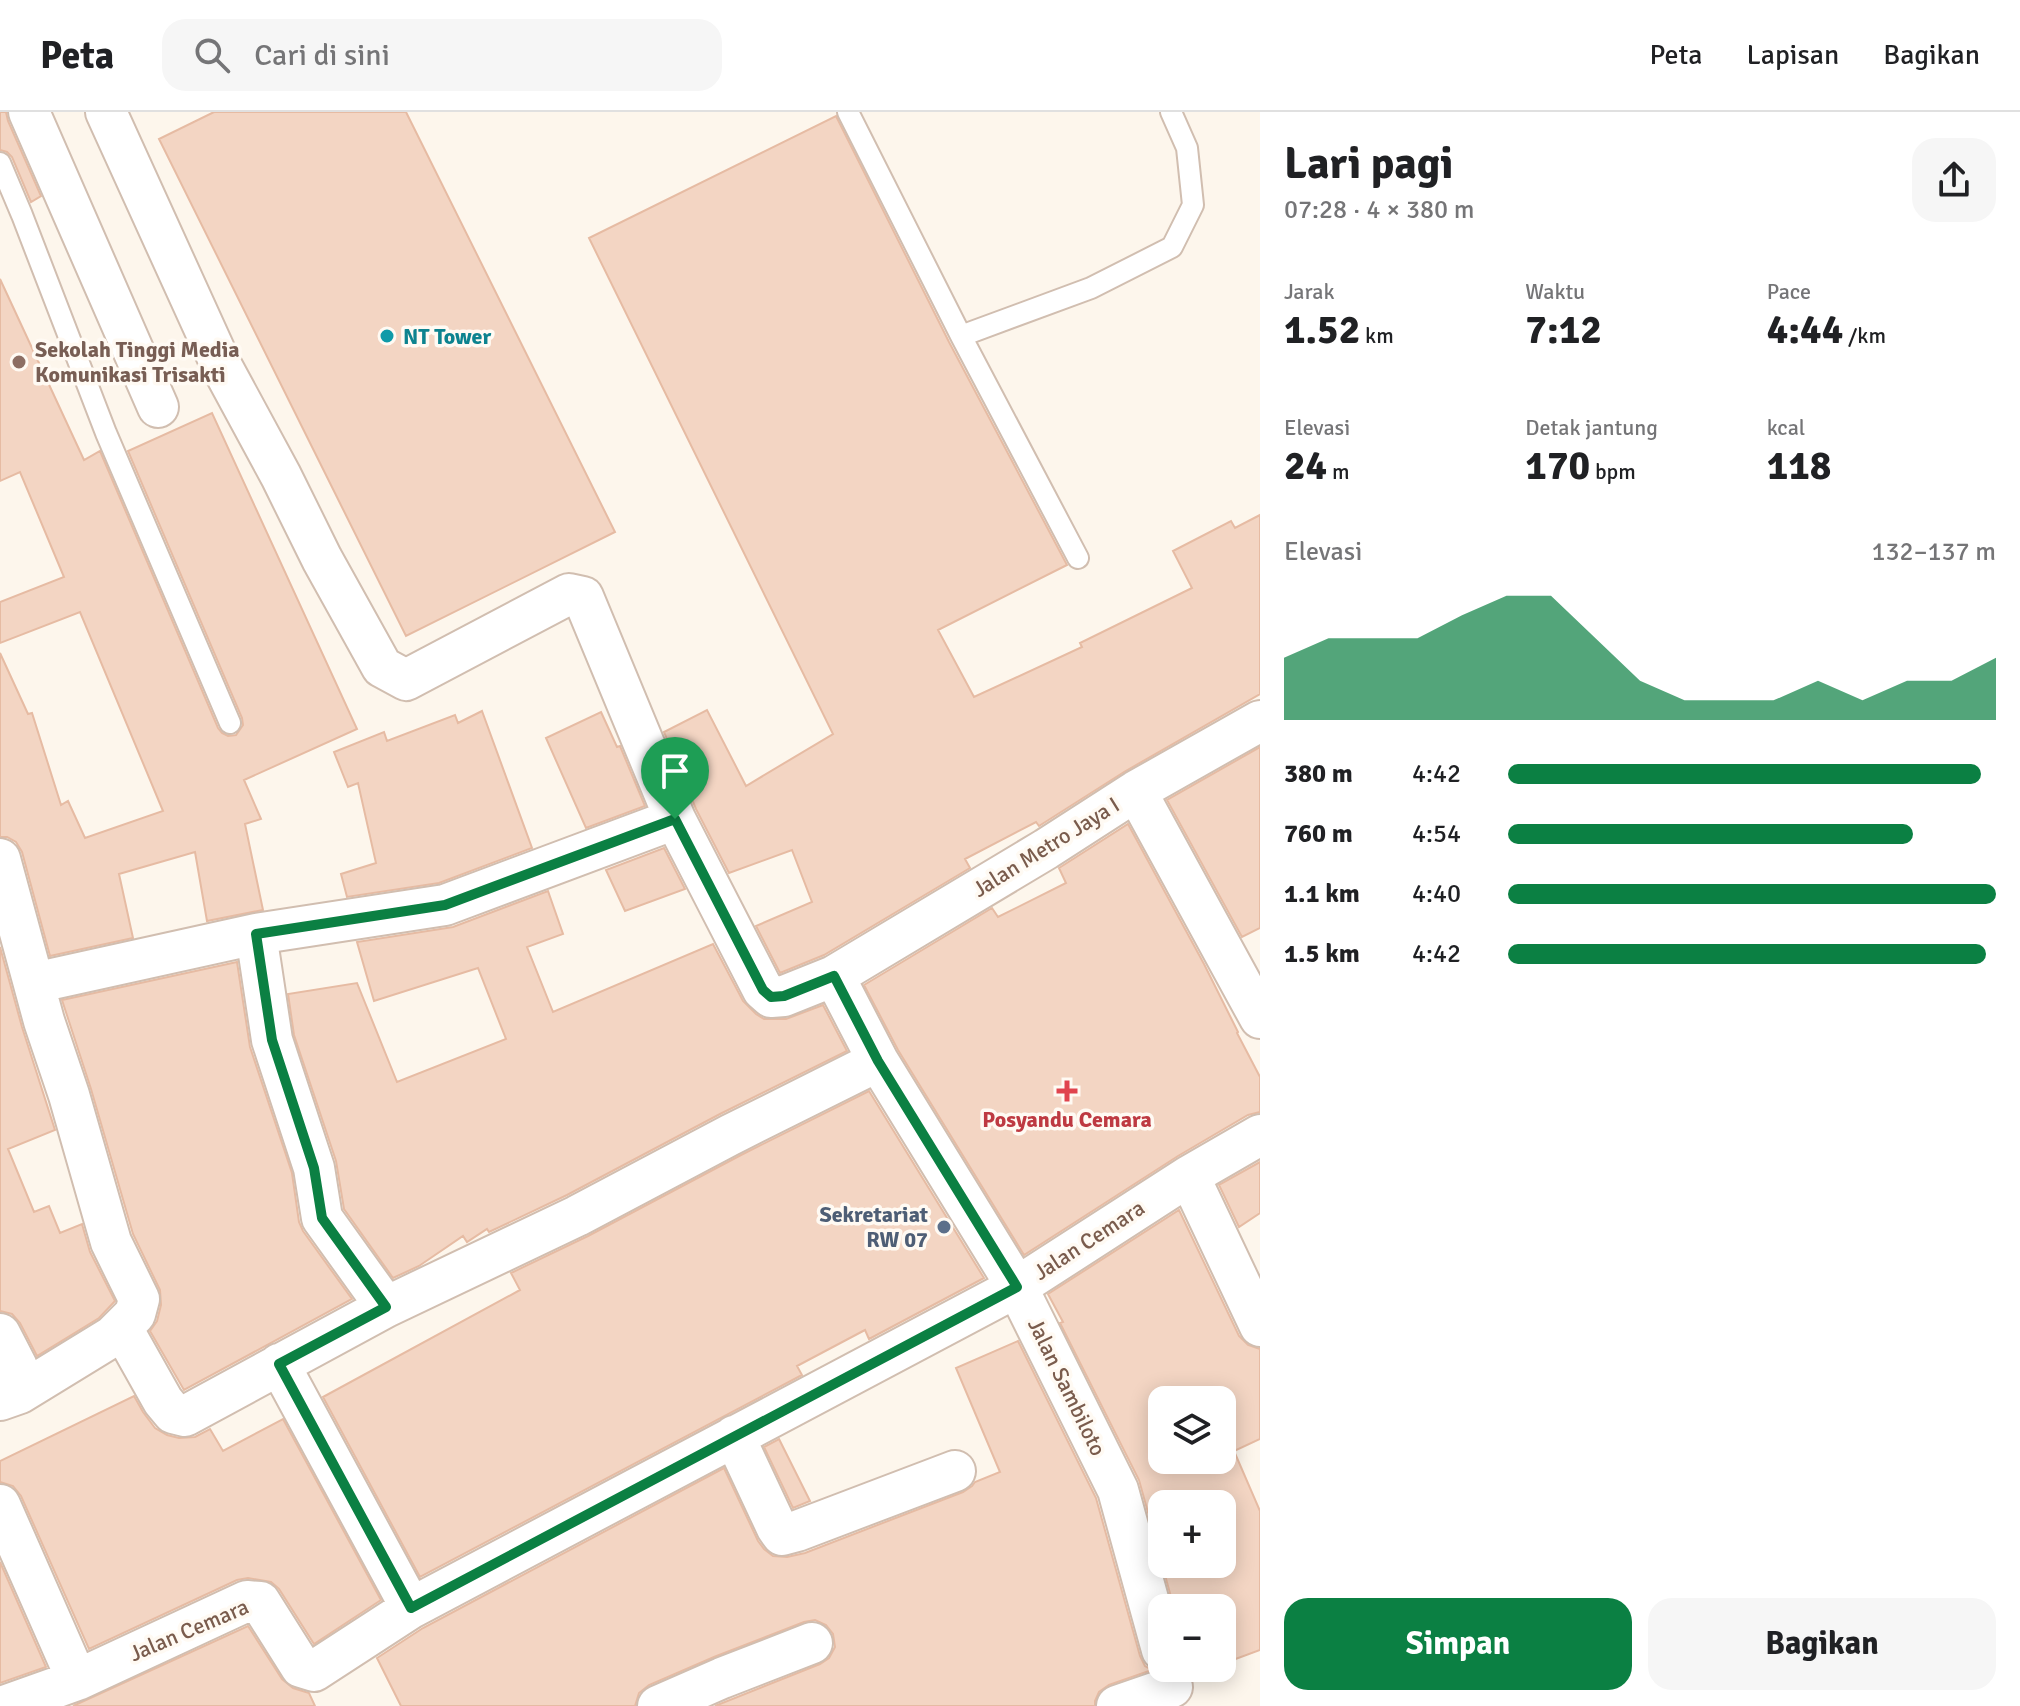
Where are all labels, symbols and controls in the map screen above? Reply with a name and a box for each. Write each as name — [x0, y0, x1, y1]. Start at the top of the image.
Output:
search box — [162, 19, 722, 91]
text: Peta — [40, 32, 114, 79]
icon: search — [190, 33, 234, 77]
text: Cari di sini — [254, 37, 390, 74]
text: Peta — [1649, 38, 1703, 72]
text: Lapisan — [1747, 38, 1839, 72]
text: Bagikan — [1883, 38, 1980, 72]
text: Lari pagi — [1284, 137, 1453, 191]
button: share — [1912, 138, 1996, 222]
text: 07:28 · 4 × 380 m — [1284, 194, 1475, 226]
text: Jarak — [1284, 278, 1335, 305]
text: Waktu — [1525, 278, 1585, 305]
text: Pace — [1767, 278, 1811, 305]
text: 1.52 — [1284, 305, 1360, 355]
text: 7:12 — [1525, 305, 1602, 355]
text: 4:44 — [1767, 305, 1843, 355]
text: km — [1360, 322, 1394, 349]
text: /km — [1843, 322, 1886, 349]
place label: NT Tower — [403, 323, 491, 350]
marker: NT Tower — [378, 327, 396, 345]
place label: Sekolah Tinggi Media Komunikasi Trisakti — [35, 336, 240, 388]
marker: Sekolah Tinggi Media Komunikasi Trisakti — [10, 353, 28, 371]
text: Elevasi — [1284, 414, 1350, 441]
text: Detak jantung — [1525, 414, 1658, 441]
text: kcal — [1767, 414, 1805, 441]
text: 24 — [1284, 441, 1327, 491]
text: 170 — [1525, 441, 1590, 491]
text: 118 — [1767, 441, 1831, 491]
text: m — [1327, 458, 1350, 485]
text: bpm — [1590, 458, 1636, 485]
text: Elevasi — [1284, 536, 1362, 568]
text: 132–137 m — [1872, 536, 1996, 568]
pin — [641, 737, 709, 819]
icon: arrive — [653, 749, 697, 793]
text: 380 m — [1284, 758, 1353, 790]
text: 4:42 — [1412, 758, 1461, 790]
street label: Jalan Metro Jaya I — [968, 791, 1124, 903]
text: 760 m — [1284, 818, 1353, 850]
text: 4:54 — [1412, 818, 1461, 850]
text: 1.1 km — [1284, 878, 1360, 910]
text: 4:40 — [1412, 878, 1461, 910]
text: 1.5 km — [1284, 938, 1360, 970]
text: 4:42 — [1412, 938, 1461, 970]
marker: Posyandu Cemara — [1056, 1080, 1078, 1102]
place label: Posyandu Cemara — [982, 1106, 1152, 1133]
street label: Jalan Cemara — [1028, 1194, 1150, 1286]
place label: Sekretariat RW 07 — [819, 1201, 928, 1253]
marker: Sekretariat RW 07 — [935, 1218, 953, 1236]
street label: Jalan Sambiloto — [1022, 1314, 1112, 1460]
map controls — [1148, 1386, 1236, 1682]
button: layers — [1148, 1386, 1236, 1474]
button: + — [1148, 1490, 1236, 1578]
street label: Jalan Cemara — [125, 1593, 253, 1667]
button: − — [1148, 1594, 1236, 1682]
button: Simpan — [1284, 1598, 1632, 1690]
button: Bagikan — [1648, 1598, 1996, 1690]

